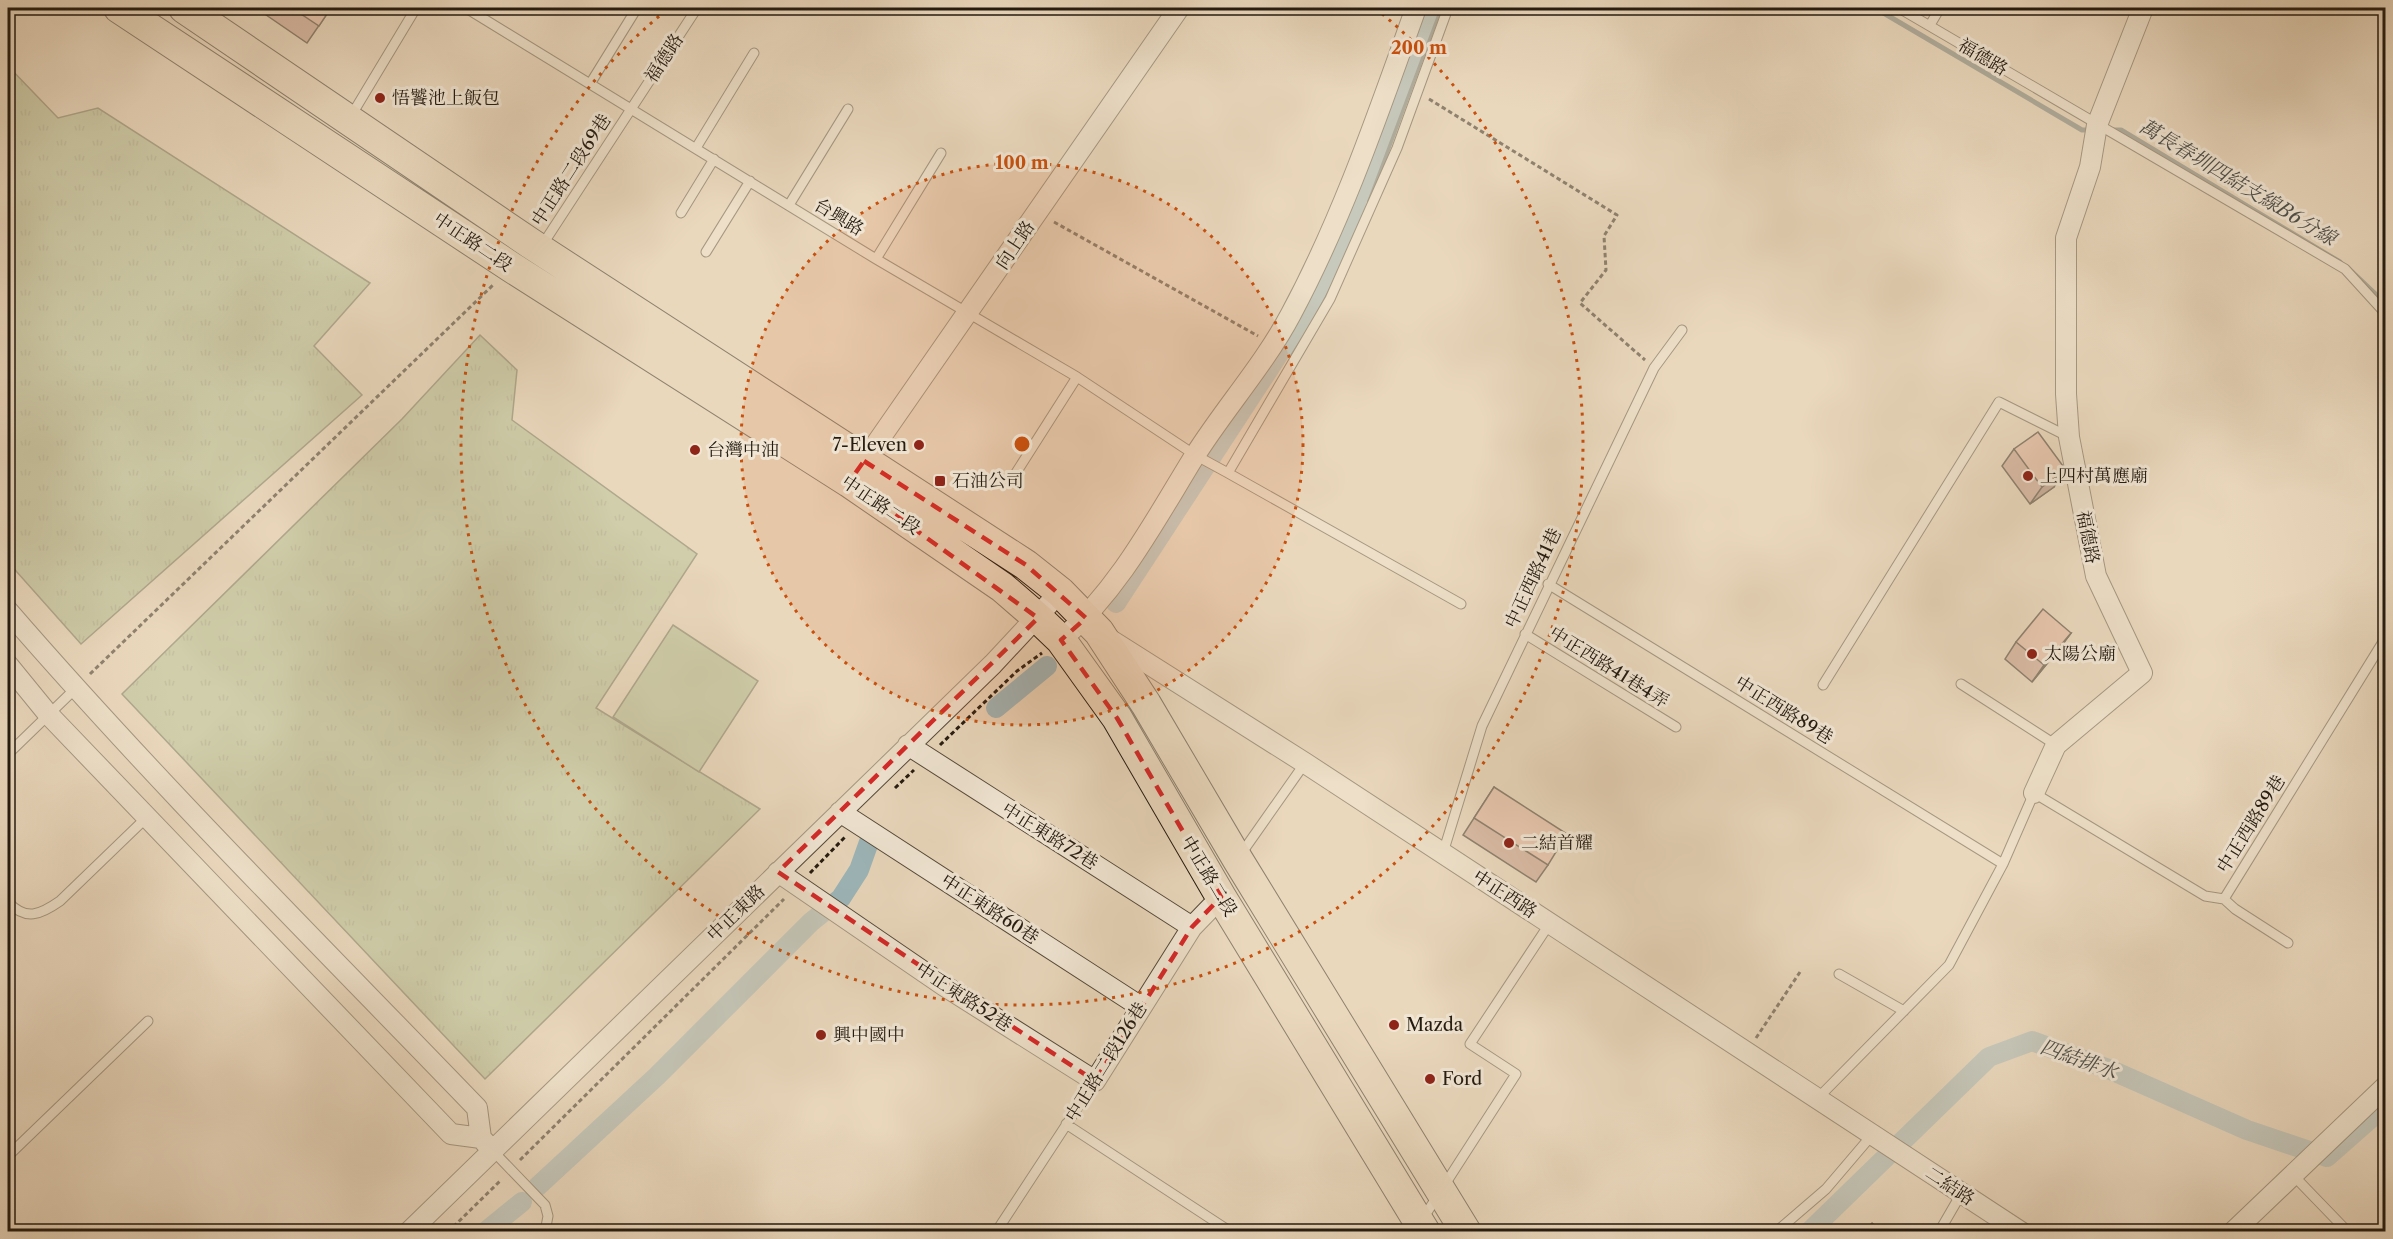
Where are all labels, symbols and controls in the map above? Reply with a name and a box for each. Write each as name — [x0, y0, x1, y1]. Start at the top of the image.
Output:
street label: 福德路 — [640, 29, 688, 87]
street label: 福德路 — [1954, 34, 2012, 80]
text: 200 m — [1391, 37, 1447, 59]
place label: 悟饕池上飯包 — [392, 87, 500, 109]
marker: 悟饕池上飯包 — [373, 91, 387, 105]
street label: 中正路二段69巷 — [527, 110, 615, 230]
water label: 萬長春圳四結支線B6分線 — [2135, 114, 2342, 251]
text: 100 m — [995, 152, 1049, 174]
street label: 台興路 — [810, 194, 868, 240]
street label: 中正路二段 — [430, 208, 516, 276]
street label: 向上路 — [991, 216, 1039, 274]
place label: 7-Eleven — [832, 434, 907, 456]
centre of rings — [1012, 434, 1032, 454]
marker: 7-Eleven — [912, 438, 926, 452]
place label: 台灣中油 — [707, 439, 779, 461]
marker: 台灣中油 — [688, 443, 702, 457]
place label: 上四村萬應廟 — [2040, 465, 2148, 487]
marker: 上四村萬應廟 — [2021, 469, 2035, 483]
place label: 石油公司 — [952, 470, 1024, 492]
street label: 中正路二段 — [838, 471, 924, 539]
marker: 石油公司 — [933, 474, 947, 488]
street label: 福德路 — [2072, 508, 2104, 566]
street label: 中正西路41巷 — [1500, 524, 1566, 632]
street label: 中正西路41巷4弄 — [1545, 622, 1673, 712]
place label: 太陽公廟 — [2044, 643, 2116, 665]
marker: 太陽公廟 — [2025, 647, 2039, 661]
street label: 中正西路89巷 — [1731, 671, 1837, 749]
street label: 中正西路89巷 — [2212, 771, 2290, 877]
street label: 中正東路72巷 — [998, 798, 1102, 874]
street label: 中正路二段 — [1176, 832, 1242, 920]
place label: 二結首耀 — [1521, 832, 1593, 854]
marker: 二結首耀 — [1502, 836, 1516, 850]
street label: 中正西路 — [1469, 865, 1541, 923]
street label: 中正東路60巷 — [937, 869, 1043, 949]
street label: 中正東路 — [702, 880, 770, 946]
street label: 中正東路52巷 — [912, 958, 1016, 1036]
street label: 中正路二段126巷 — [1061, 998, 1151, 1126]
place label: Mazda — [1406, 1014, 1464, 1036]
marker: Mazda — [1387, 1018, 1401, 1032]
place label: 興中國中 — [833, 1024, 905, 1046]
marker: 興中國中 — [814, 1028, 828, 1042]
water label: 四結排水 — [2037, 1034, 2123, 1085]
place label: Ford — [1442, 1068, 1482, 1090]
marker: Ford — [1423, 1072, 1437, 1086]
street label: 二結路 — [1921, 1162, 1979, 1210]

